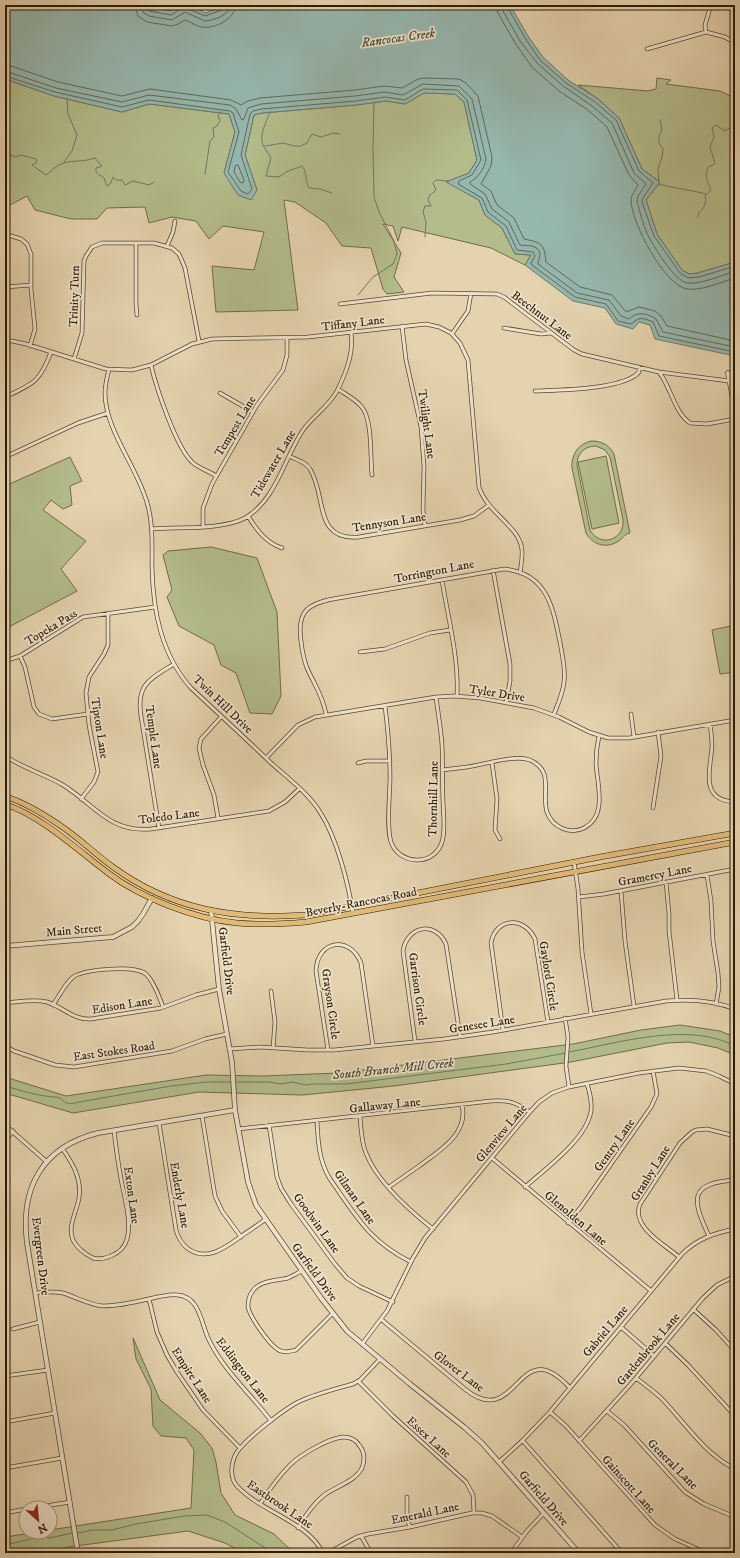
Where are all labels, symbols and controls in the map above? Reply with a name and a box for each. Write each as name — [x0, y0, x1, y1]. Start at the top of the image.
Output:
water label: Rancocas Creek — [359, 25, 437, 51]
street label: Trinity Turn — [66, 264, 83, 327]
street label: Beechnut Lane — [508, 288, 575, 343]
street label: Tiffany Lane — [321, 312, 385, 335]
street label: Twilight Lane — [414, 389, 439, 460]
street label: Tempest Lane — [211, 393, 259, 459]
street label: Tidewater Lane — [248, 427, 299, 501]
street label: Tennyson Lane — [351, 509, 427, 536]
street label: Torrington Lane — [393, 556, 475, 587]
street label: Topeka Pass — [22, 606, 80, 649]
street label: Twin Hill Drive — [189, 672, 256, 737]
street label: Tyler Drive — [468, 682, 526, 705]
street label: Tipton Lane — [87, 696, 112, 760]
street label: Temple Lane — [142, 704, 165, 770]
street label: Thornhill Lane — [425, 761, 442, 837]
street label: Toledo Lane — [138, 805, 201, 828]
street label: Gramercy Lane — [617, 861, 693, 890]
street label: Beverly-Rancocas Road — [304, 884, 418, 921]
street label: Main Street — [45, 921, 103, 940]
street label: Garfield Drive — [215, 926, 238, 996]
street label: Gaylord Circle — [536, 940, 561, 1012]
street label: Garrison Circle — [405, 952, 430, 1026]
street label: Grayson Circle — [318, 968, 343, 1040]
street label: Edison Lane — [91, 993, 154, 1018]
street label: Genesee Lane — [448, 1012, 516, 1037]
street label: East Stokes Road — [72, 1038, 156, 1065]
water label: South Branch Mill Creek — [331, 1055, 455, 1083]
street label: Gallaway Lane — [349, 1094, 421, 1117]
street label: Glenview Lane — [473, 1101, 530, 1166]
street label: Gentry Lane — [591, 1116, 638, 1175]
street label: Granby Lane — [627, 1143, 674, 1204]
street label: Enderly Lane — [166, 1161, 193, 1229]
street label: Exton Lane — [120, 1165, 143, 1225]
street label: Gilman Lane — [330, 1167, 379, 1227]
street label: Glenolden Lane — [541, 1188, 610, 1249]
street label: Goodwin Lane — [290, 1190, 343, 1256]
street label: Evergreen Drive — [28, 1216, 53, 1296]
street label: Garfield Drive — [288, 1240, 341, 1304]
street label: Gabriel Lane — [579, 1302, 631, 1360]
street label: Gardenbrook Lane — [614, 1310, 683, 1389]
street label: Eddington Lane — [212, 1335, 273, 1406]
street label: Empire Lane — [168, 1345, 215, 1406]
street label: Glover Lane — [430, 1347, 487, 1395]
street label: Essex Lane — [403, 1413, 454, 1461]
street label: General Lane — [644, 1436, 701, 1493]
street label: Gainscott Lane — [599, 1452, 659, 1517]
street label: Garfield Drive — [515, 1468, 572, 1529]
street label: Eastbrook Lane — [244, 1477, 316, 1532]
street label: Emerald Lane — [390, 1499, 460, 1528]
north arrow — [18, 1500, 58, 1540]
text: N — [35, 1520, 49, 1536]

